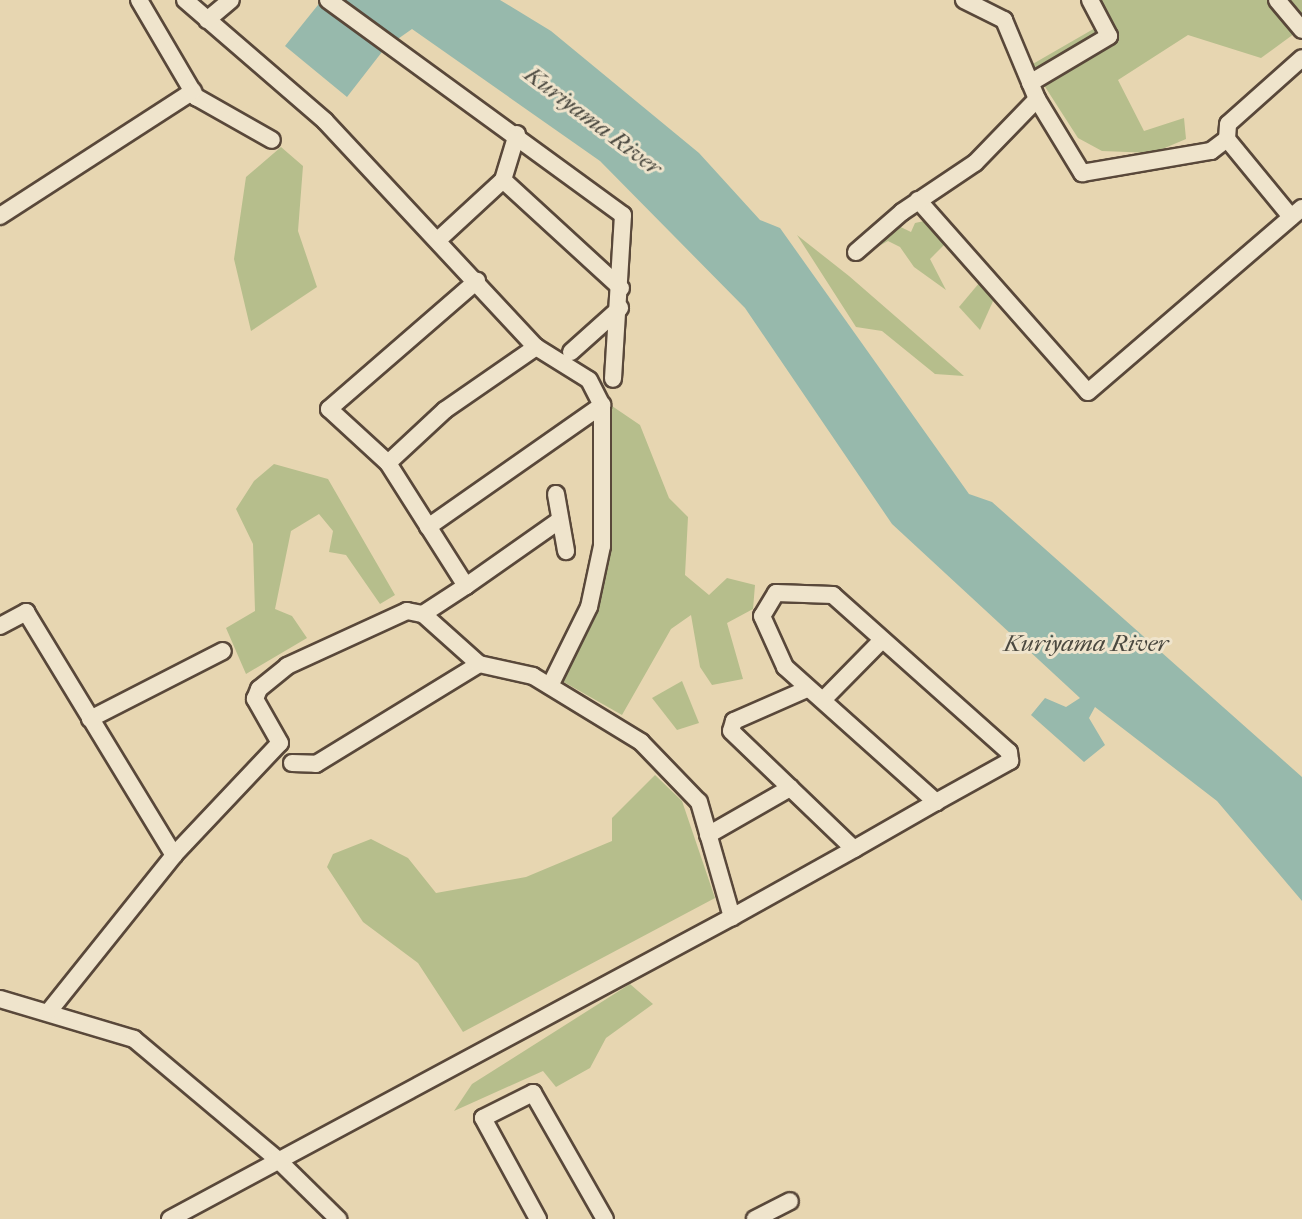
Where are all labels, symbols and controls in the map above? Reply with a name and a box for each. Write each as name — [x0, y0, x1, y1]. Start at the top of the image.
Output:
water label: Kuriyama River — [519, 60, 667, 182]
water label: Kuriyama River — [1004, 630, 1168, 658]

